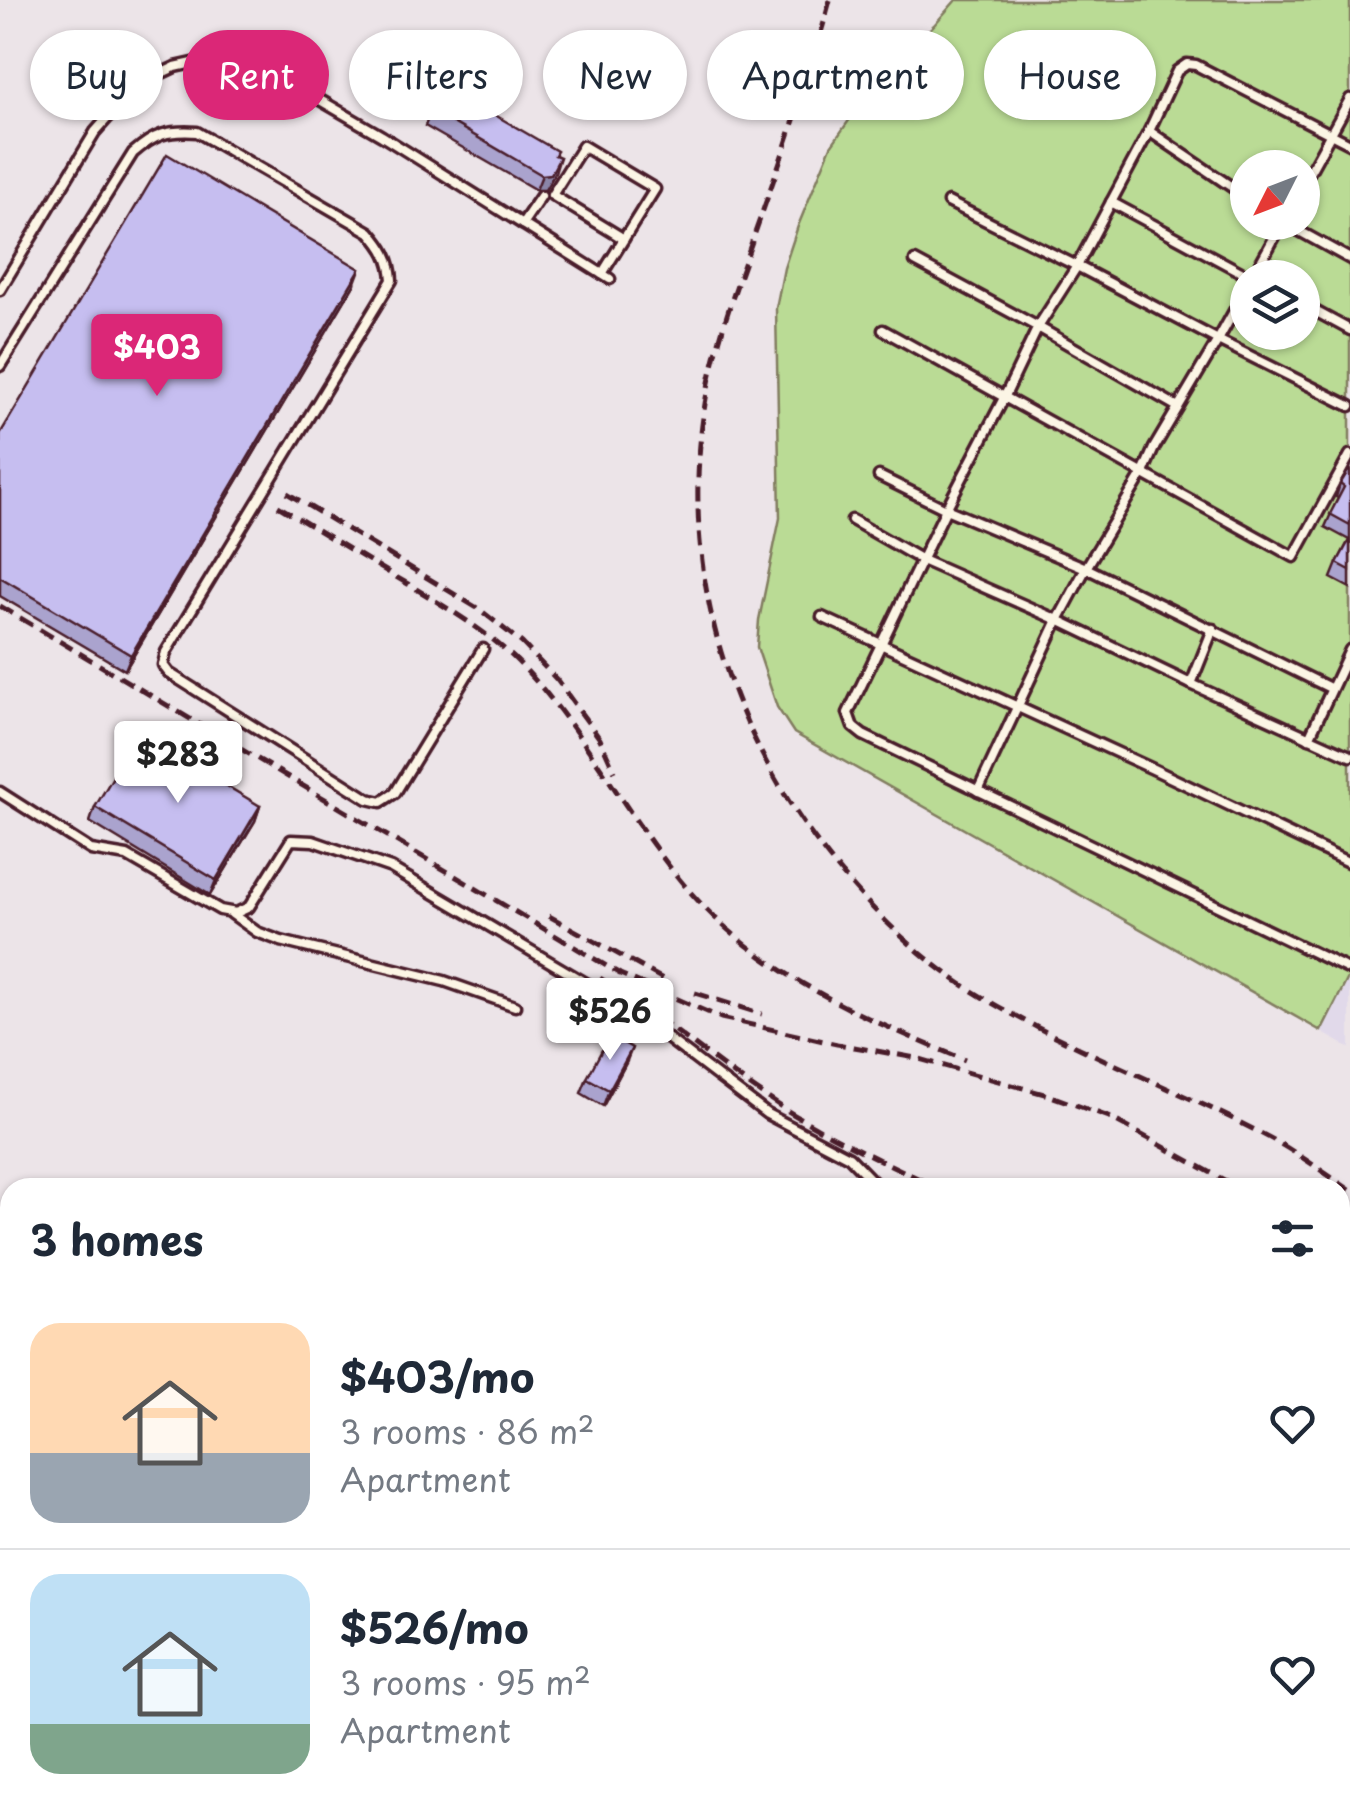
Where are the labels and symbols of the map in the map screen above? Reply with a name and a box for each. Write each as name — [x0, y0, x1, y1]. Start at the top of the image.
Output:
north arrow — [1230, 150, 1320, 240]
pin: $403 — [98, 314, 216, 399]
pin: $283 — [119, 721, 237, 806]
pin: $526 — [551, 978, 669, 1063]

